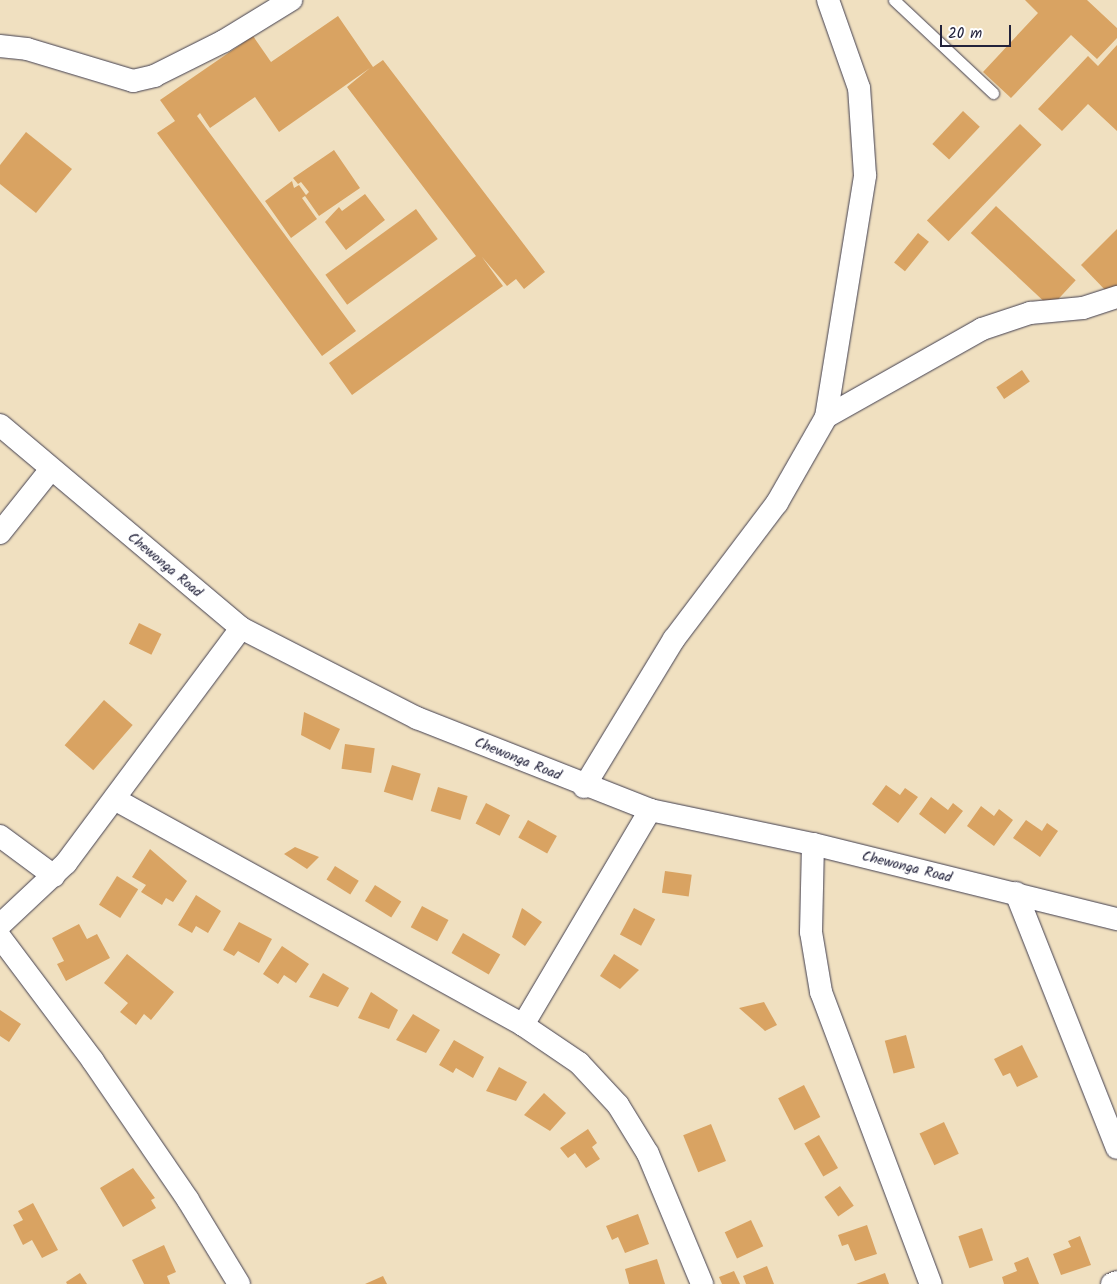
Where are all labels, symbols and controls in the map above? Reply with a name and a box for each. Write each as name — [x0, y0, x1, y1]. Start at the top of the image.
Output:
scale bar — [942, 15, 1013, 47]
text: 20 m — [948, 22, 982, 46]
street label: Chewonga Road — [124, 529, 206, 601]
street label: Chewonga Road — [472, 734, 564, 784]
street label: Chewonga Road — [860, 848, 954, 886]

